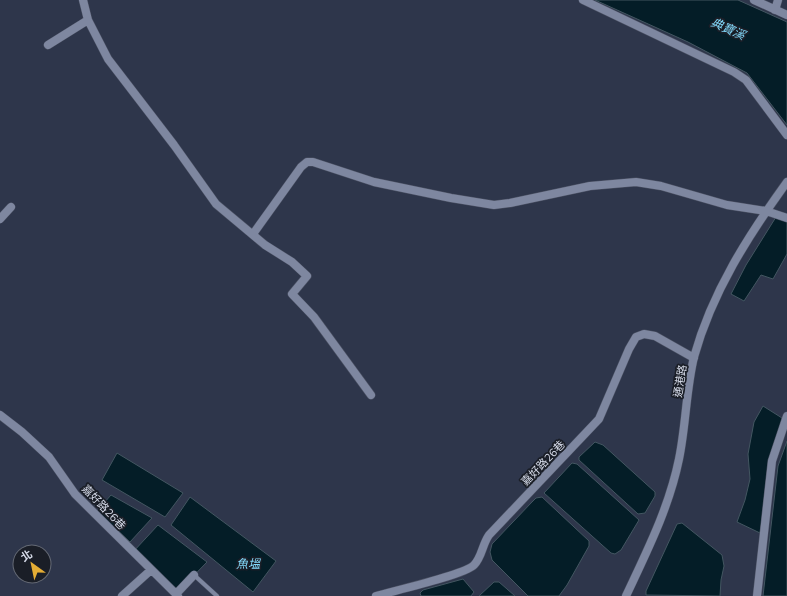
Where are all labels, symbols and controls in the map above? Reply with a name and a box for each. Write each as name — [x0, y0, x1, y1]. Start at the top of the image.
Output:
water label: 典寶溪 — [709, 14, 750, 44]
street label: 通港路 — [671, 364, 689, 398]
street label: 嘉好路26巷 — [518, 438, 568, 488]
street label: 嘉好路26巷 — [79, 482, 129, 532]
north arrow — [12, 544, 52, 584]
text: 北 — [18, 547, 35, 564]
water label: 魚塭 — [236, 556, 261, 571]

